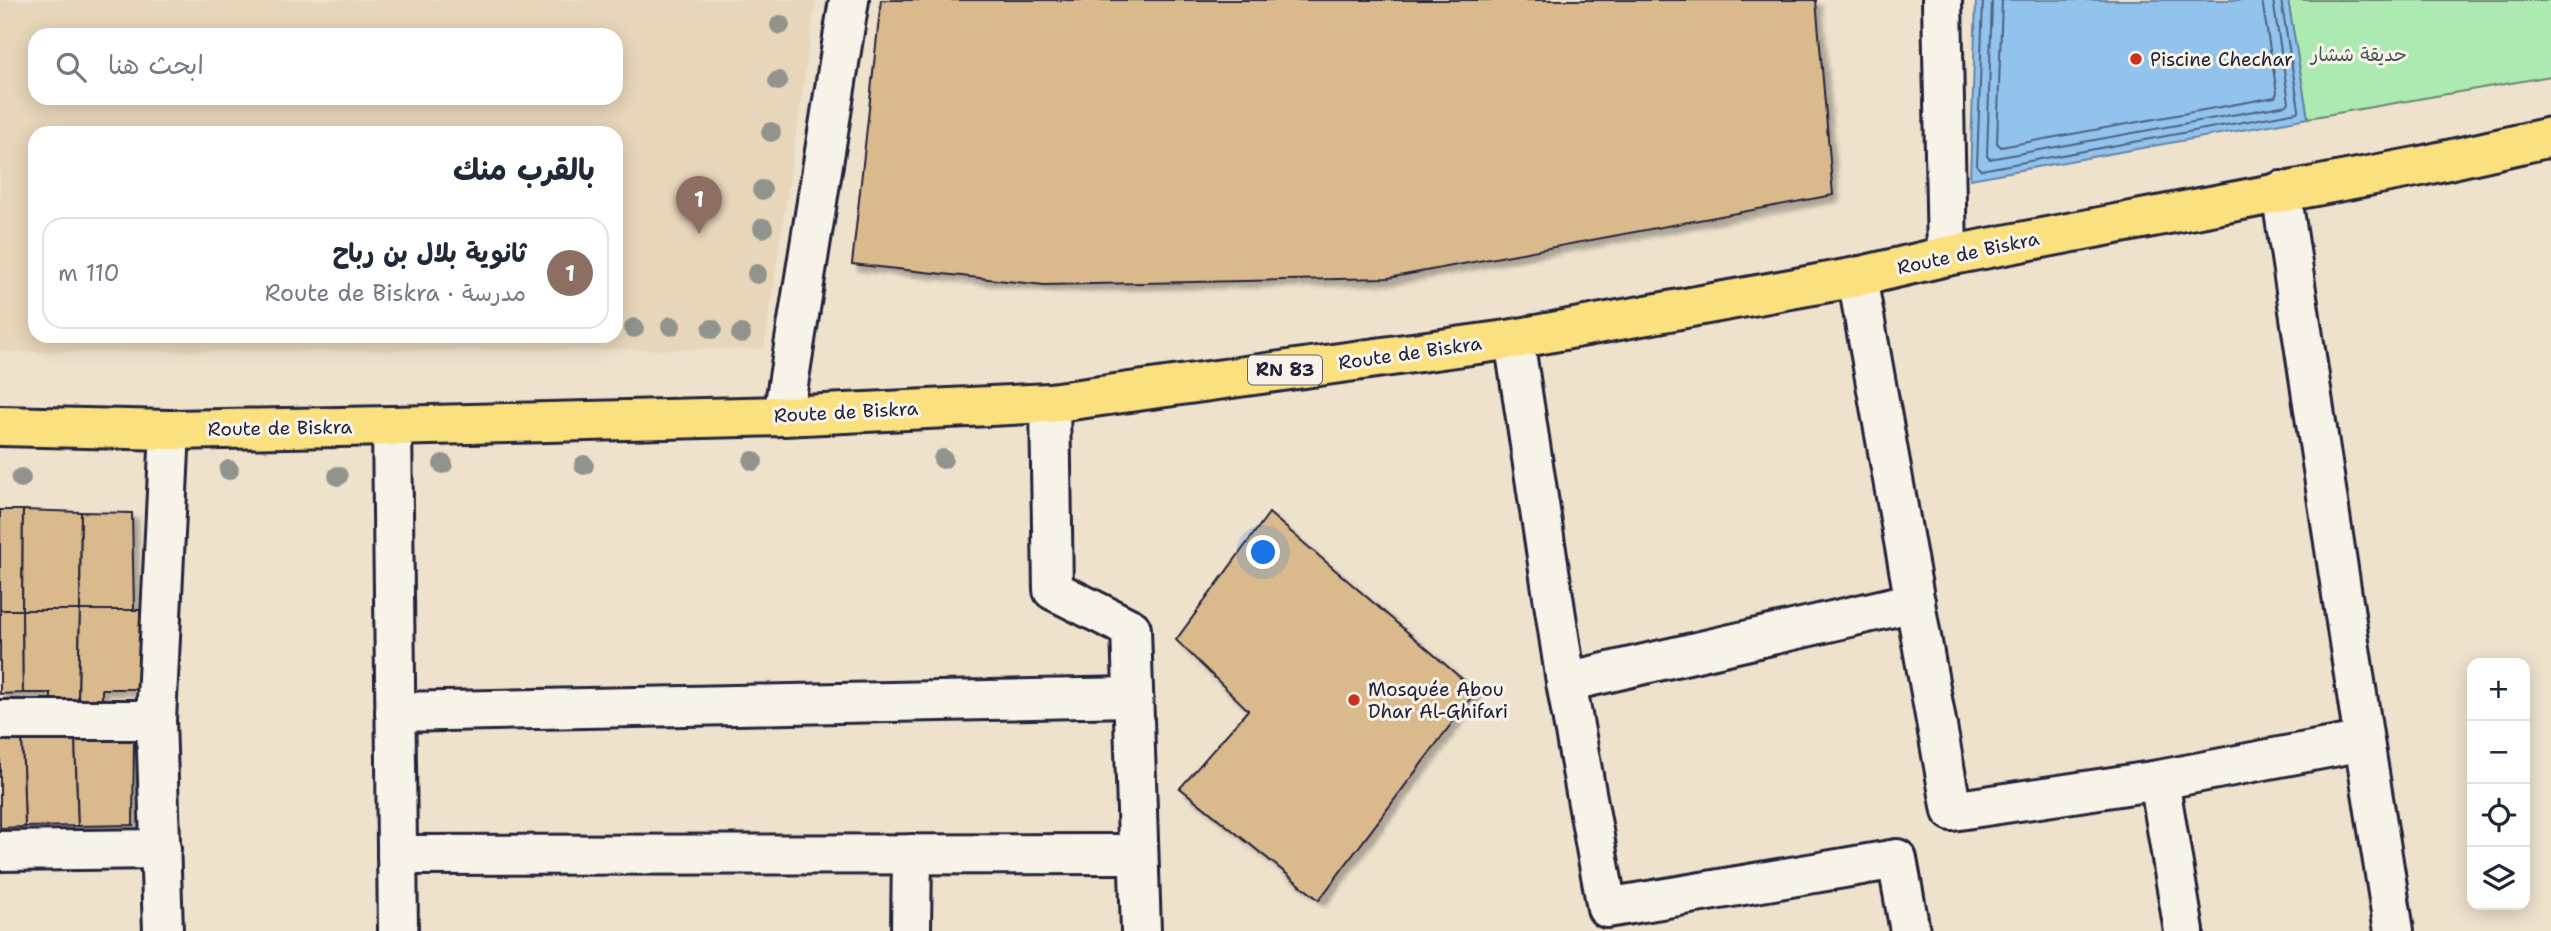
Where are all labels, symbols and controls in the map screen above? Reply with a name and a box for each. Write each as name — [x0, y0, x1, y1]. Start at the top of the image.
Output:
search box — [28, 28, 623, 105]
park label: حديقة ششار — [2309, 42, 2407, 67]
text: ابحث هنا — [108, 47, 204, 82]
place label: Piscine Chechar — [2150, 47, 2293, 72]
icon: search — [52, 48, 90, 86]
marker: Piscine Chechar — [2128, 51, 2144, 67]
text: بالقرب منك — [453, 149, 595, 190]
pin: 1 — [676, 176, 722, 234]
street label: Route de Biskra — [1895, 226, 2041, 280]
text: ثانوية بلال بن رباح — [332, 235, 526, 270]
text: 110 m — [58, 258, 120, 288]
text: 1 — [565, 258, 575, 288]
text: مدرسة · Route de Biskra — [265, 278, 526, 308]
street label: Route de Biskra — [1337, 331, 1483, 375]
road number: RN 83 — [1248, 356, 1322, 384]
street label: Route de Biskra — [773, 396, 919, 428]
street label: Route de Biskra — [208, 414, 353, 442]
your location — [1246, 535, 1280, 569]
map controls — [2467, 658, 2530, 910]
button: + — [2467, 658, 2530, 721]
place label: Mosquée Abou Dhar Al-Ghifari — [1368, 677, 1508, 724]
marker: Mosquée Abou Dhar Al-Ghifari — [1346, 692, 1362, 708]
button: − — [2467, 721, 2530, 784]
button: locate — [2467, 784, 2530, 847]
button: layers — [2467, 847, 2530, 910]

